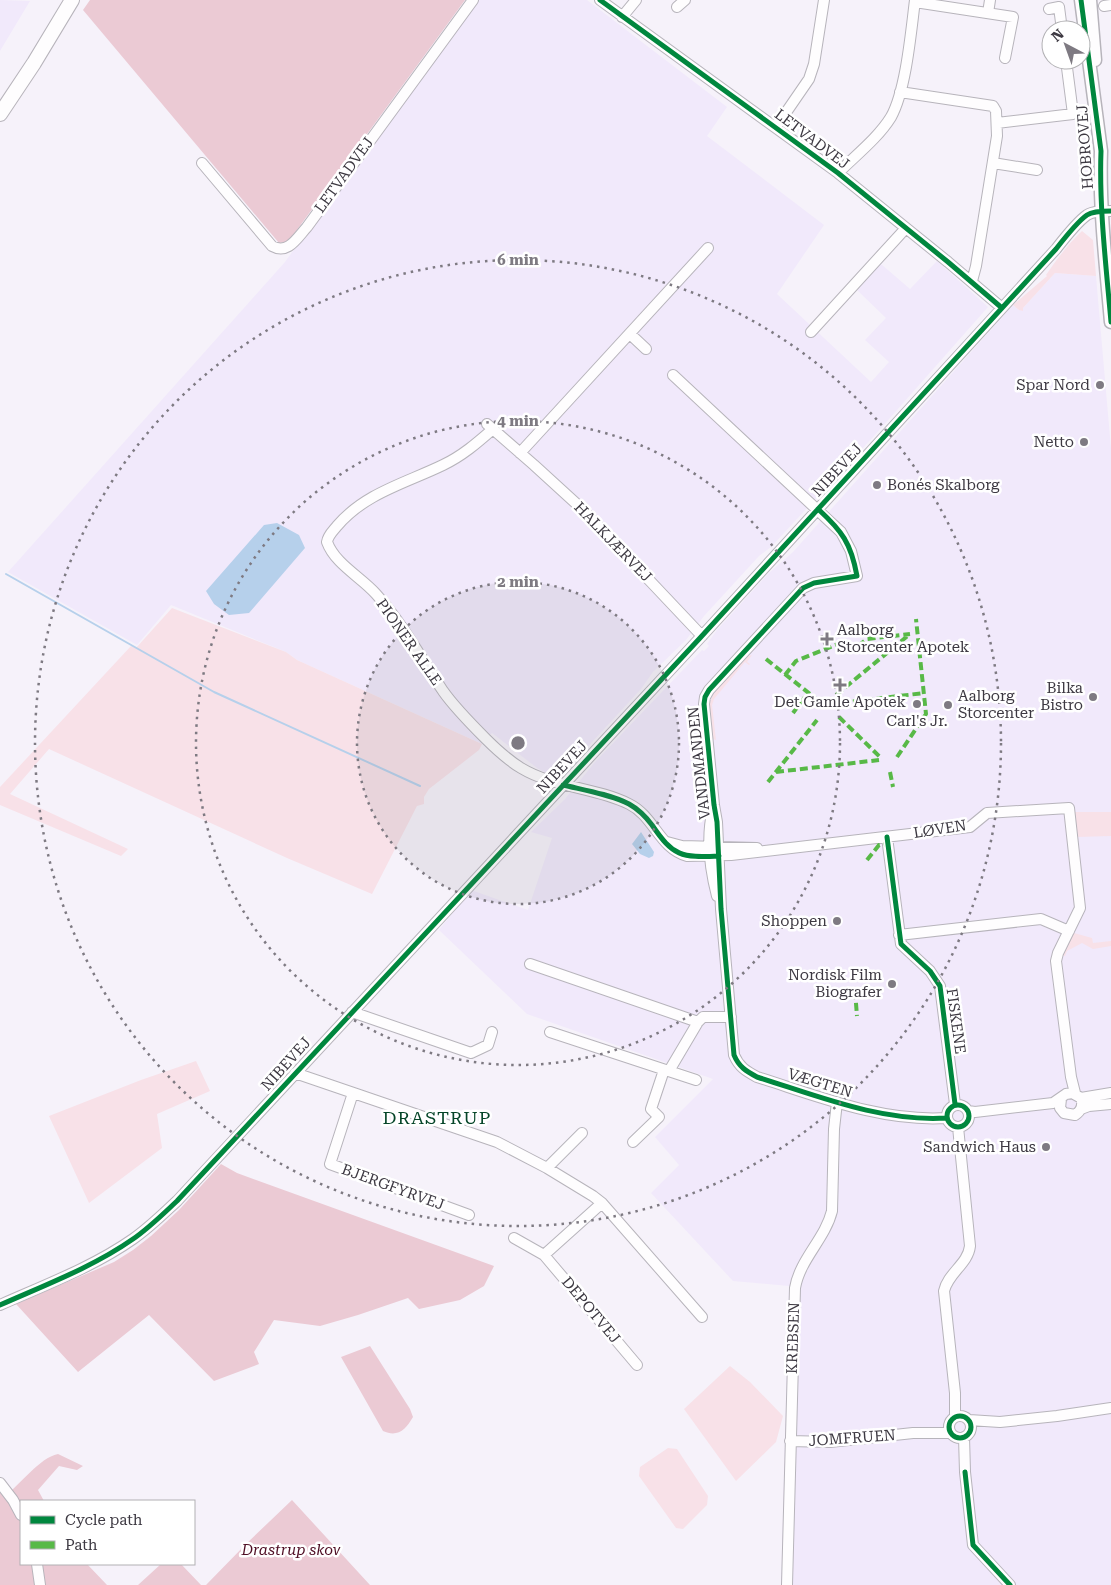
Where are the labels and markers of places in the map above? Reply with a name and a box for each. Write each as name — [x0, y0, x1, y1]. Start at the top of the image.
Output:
place label: Spar Nord — [1016, 376, 1090, 394]
marker: Spar Nord — [1094, 379, 1106, 391]
place label: Netto — [1034, 433, 1074, 451]
marker: Netto — [1078, 436, 1090, 448]
place label: Bone´s Skalborg — [887, 476, 1000, 494]
marker: Bone´s Skalborg — [871, 479, 883, 491]
place label: Aalborg Storcenter Apotek — [837, 621, 970, 656]
marker: Aalborg Storcenter Apotek — [821, 633, 833, 645]
marker: Det Gamle Apotek — [834, 679, 846, 691]
place label: Bilka Bistro — [1040, 679, 1083, 714]
place label: Aalborg Storcenter — [958, 687, 1034, 722]
marker: Bilka Bistro — [1087, 691, 1099, 703]
place label: Det Gamle Apotek — [774, 693, 906, 711]
marker: Carl's Jr. — [911, 698, 923, 710]
marker: Aalborg Storcenter — [942, 699, 954, 711]
place label: Carl's Jr. — [886, 712, 948, 730]
centre of rings — [509, 734, 527, 752]
place label: Shoppen — [761, 912, 827, 930]
marker: Shoppen — [831, 915, 843, 927]
place label: Nordisk Film Biografer — [788, 966, 882, 1001]
marker: Nordisk Film Biografer — [886, 978, 898, 990]
place label: Sandwich Haus — [923, 1138, 1036, 1156]
marker: Sandwich Haus — [1040, 1141, 1052, 1153]

